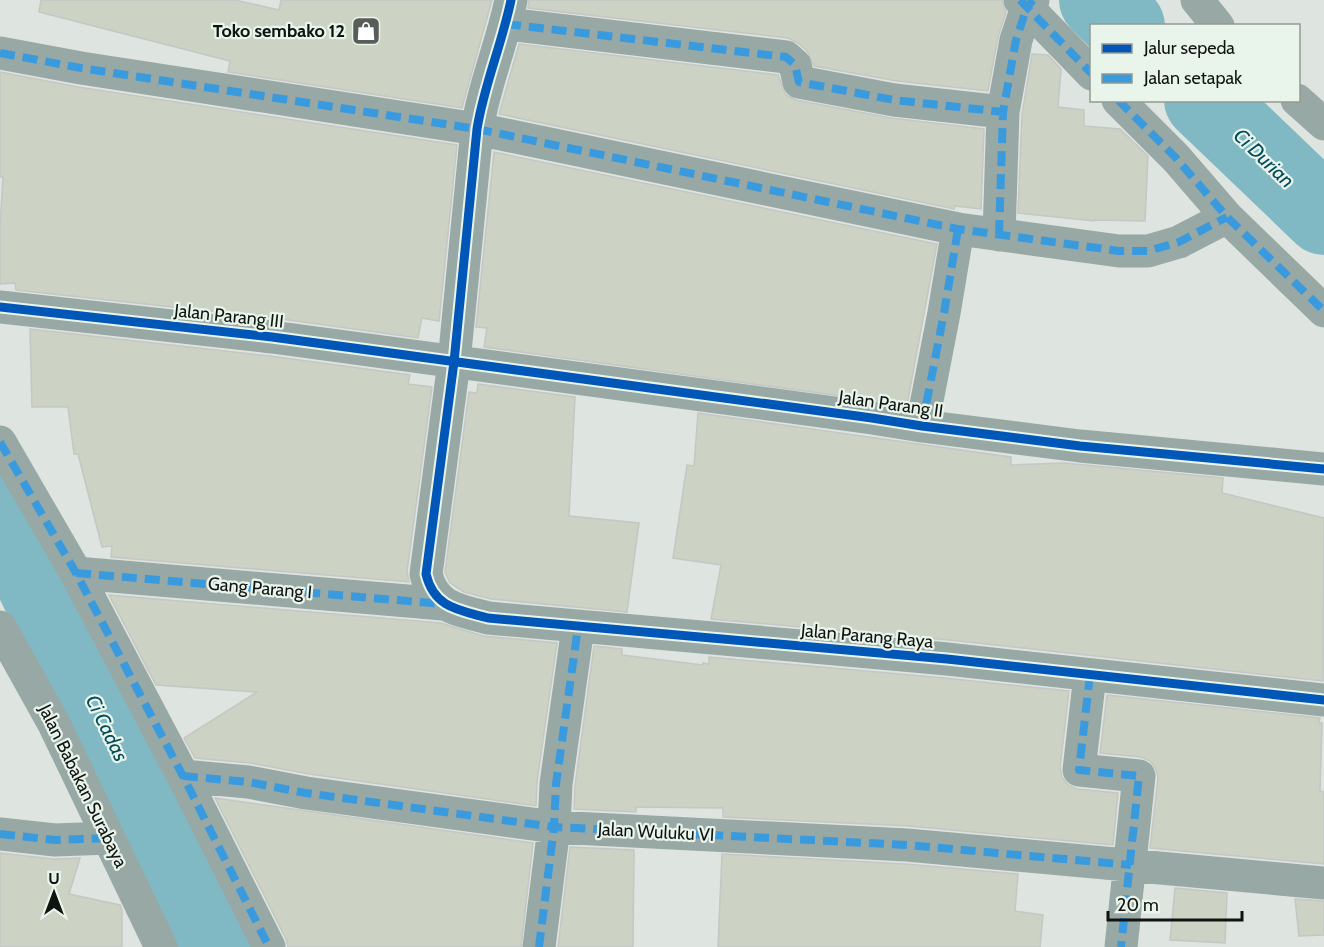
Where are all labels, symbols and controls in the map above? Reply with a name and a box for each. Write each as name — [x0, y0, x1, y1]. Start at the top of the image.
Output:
shop icon: Toko sembako 12 — [350, 15, 382, 47]
place label: Toko sembako 12 — [213, 20, 345, 42]
legend — [1090, 24, 1300, 102]
text: Jalur sepeda — [1143, 37, 1235, 59]
text: Jalan setapak — [1143, 67, 1243, 89]
water label: Ci Durian — [1229, 123, 1299, 193]
street label: Jalan Parang III — [172, 299, 285, 333]
street label: Jalan Parang II — [836, 386, 945, 422]
street label: Gang Parang I — [207, 572, 313, 604]
street label: Jalan Parang Raya — [799, 619, 934, 653]
water label: Ci Cadas — [81, 691, 133, 765]
street label: Jalan Babakan Surabaya — [33, 700, 132, 871]
street label: Jalan Wuluku VI — [596, 818, 715, 846]
north arrow — [24, 863, 84, 923]
text: U — [48, 869, 60, 888]
scale bar — [1108, 884, 1242, 922]
text: 20 m — [1117, 894, 1159, 916]

